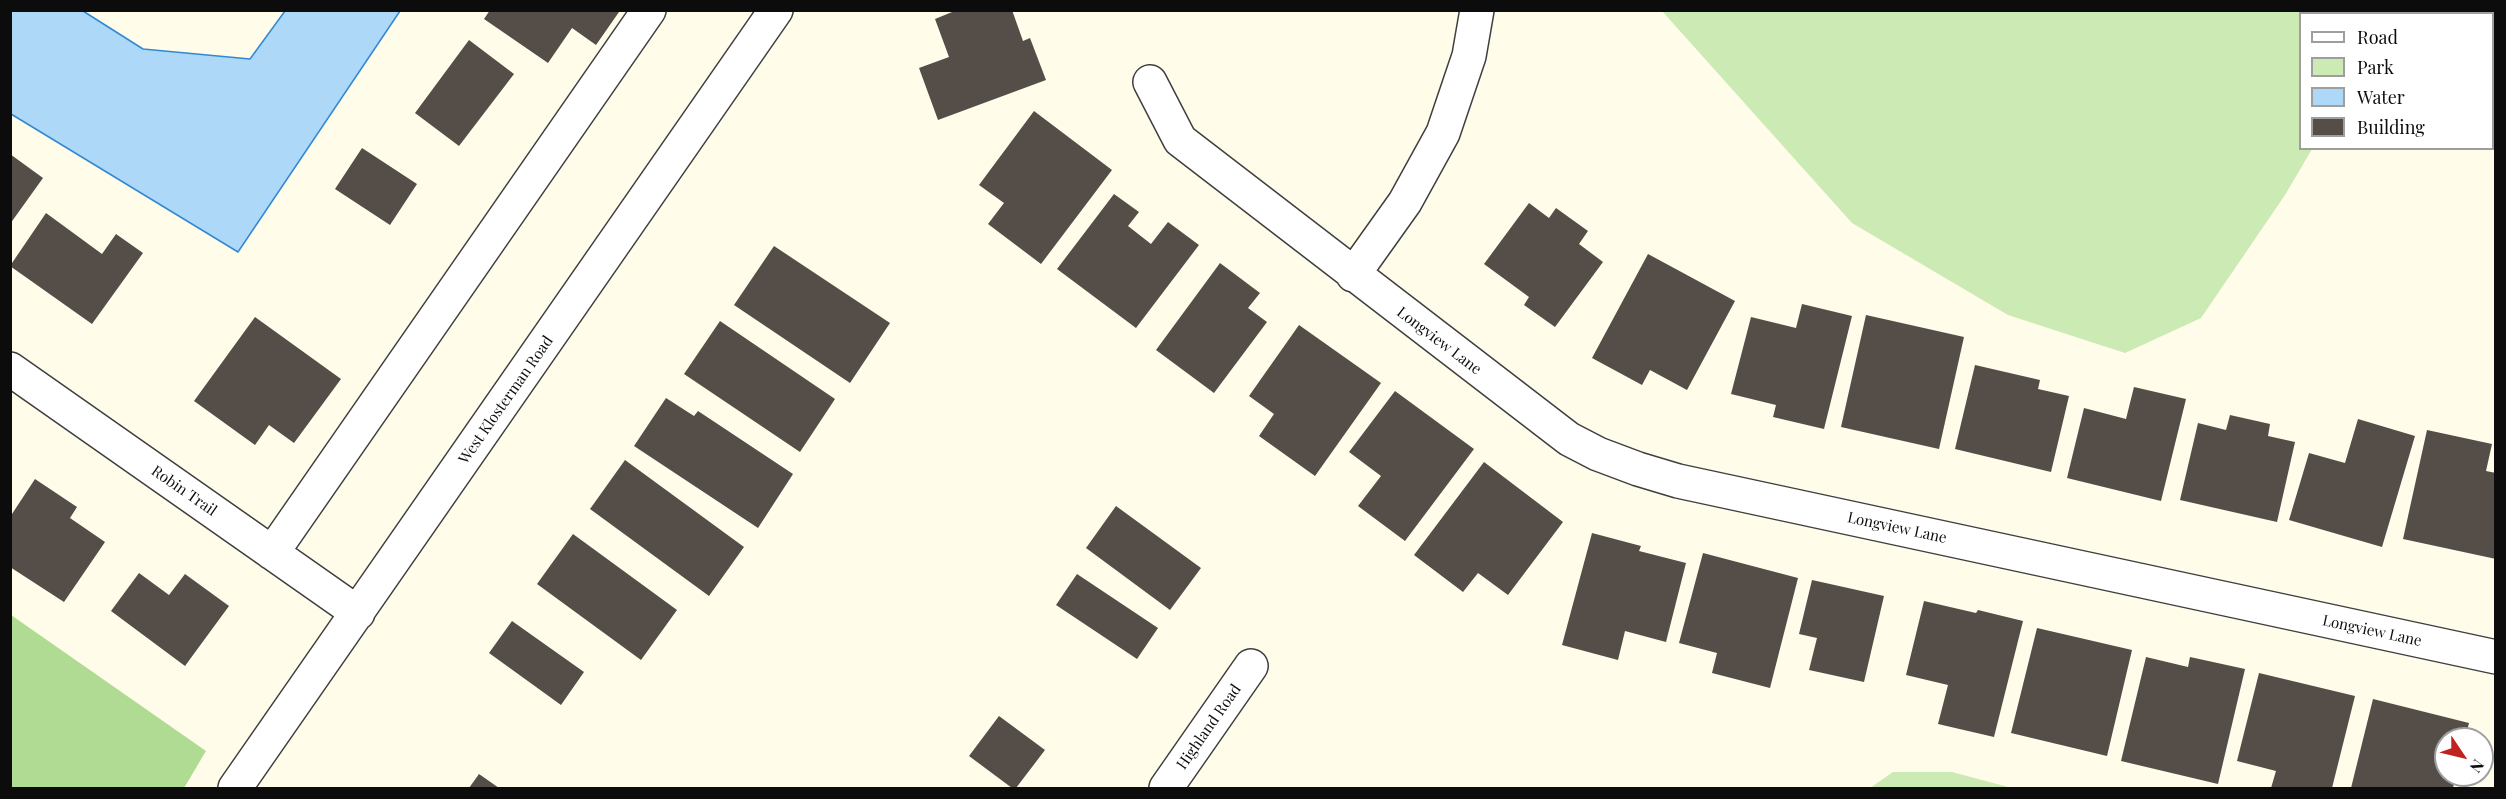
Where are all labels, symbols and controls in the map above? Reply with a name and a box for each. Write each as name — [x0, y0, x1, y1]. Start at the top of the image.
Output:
legend — [2299, 12, 2494, 150]
text: Road — [2357, 25, 2398, 49]
text: Park — [2357, 55, 2394, 79]
text: Water — [2357, 85, 2405, 109]
text: Building — [2357, 115, 2425, 139]
street label: Longview Lane — [1393, 303, 1485, 379]
street label: West Klosterman Road — [455, 333, 557, 467]
street label: Robin Trail — [148, 462, 220, 520]
street label: Longview Lane — [1846, 509, 1948, 547]
street label: Longview Lane — [2321, 612, 2423, 650]
street label: Highland Road — [1173, 681, 1245, 773]
north arrow — [2434, 727, 2494, 787]
text: N — [2466, 756, 2489, 777]

